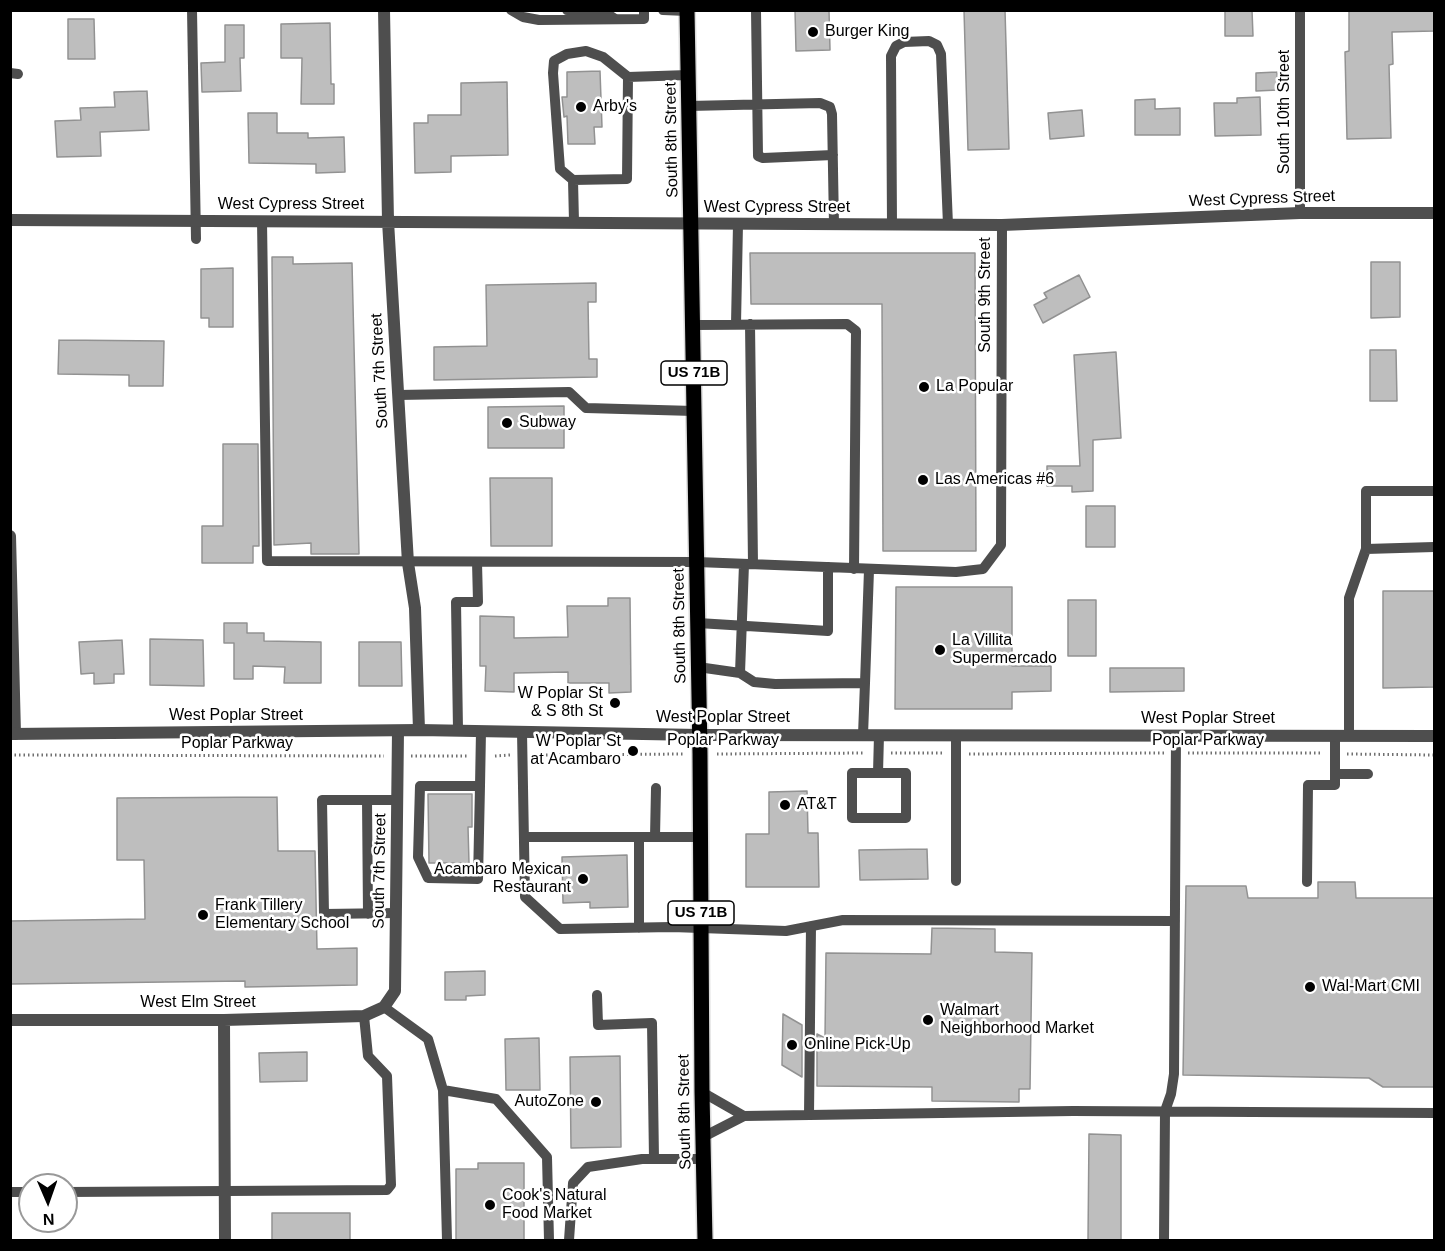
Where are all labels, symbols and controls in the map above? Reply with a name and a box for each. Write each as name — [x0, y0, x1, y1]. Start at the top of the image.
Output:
place label: Burger King — [825, 22, 909, 42]
marker: Burger King — [806, 25, 820, 39]
street label: South 10th Street — [1275, 50, 1295, 174]
street label: South 8th Street — [661, 82, 683, 198]
place label: Arby's — [593, 97, 637, 117]
marker: Arby's — [574, 100, 588, 114]
street label: West Cypress Street — [1189, 187, 1335, 211]
street label: West Cypress Street — [218, 195, 364, 215]
street label: West Cypress Street — [704, 198, 850, 218]
street label: South 9th Street — [976, 237, 996, 353]
street label: South 7th Street — [367, 313, 393, 429]
road number: US 71B — [661, 361, 727, 385]
place label: La Popular — [936, 377, 1013, 397]
marker: La Popular — [917, 380, 931, 394]
place label: Subway — [519, 413, 576, 433]
marker: Subway — [500, 416, 514, 430]
place label: Las Americas #6 — [935, 470, 1054, 490]
marker: Las Americas #6 — [916, 473, 930, 487]
street label: South 8th Street — [669, 568, 691, 684]
place label: La Villita Supermercado — [952, 631, 1057, 669]
marker: La Villita Supermercado — [933, 643, 947, 657]
place label: W Poplar St & S 8th St — [518, 684, 603, 722]
marker: W Poplar St & S 8th St — [608, 696, 622, 710]
street label: West Poplar Street — [169, 706, 303, 726]
street label: West Poplar Street — [656, 708, 790, 728]
street label: West Poplar Street — [1141, 709, 1275, 729]
street label: Poplar Parkway — [667, 731, 779, 751]
street label: Poplar Parkway — [1152, 731, 1264, 751]
place label: W Poplar St at Acambaro — [530, 732, 621, 770]
street label: Poplar Parkway — [181, 734, 293, 754]
marker: W Poplar St at Acambaro — [626, 744, 640, 758]
place label: AT&T — [797, 795, 837, 815]
marker: AT&T — [778, 798, 792, 812]
street label: South 7th Street — [369, 813, 391, 929]
place label: Acambaro Mexican Restaurant — [434, 860, 571, 898]
marker: Acambaro Mexican Restaurant — [576, 872, 590, 886]
place label: Frank Tillery Elementary School — [215, 896, 349, 934]
road number: US 71B — [668, 901, 734, 925]
marker: Frank Tillery Elementary School — [196, 908, 210, 922]
place label: Wal-Mart CMI — [1322, 977, 1420, 997]
marker: Wal-Mart CMI — [1303, 980, 1317, 994]
street label: West Elm Street — [140, 993, 256, 1013]
place label: Walmart Neighborhood Market — [940, 1001, 1094, 1039]
marker: Walmart Neighborhood Market — [921, 1013, 935, 1027]
place label: Online Pick-Up — [804, 1035, 911, 1055]
marker: Online Pick-Up — [785, 1038, 799, 1052]
street label: South 8th Street — [674, 1054, 696, 1170]
place label: AutoZone — [515, 1092, 584, 1112]
marker: AutoZone — [589, 1095, 603, 1109]
north arrow — [18, 1173, 78, 1233]
place label: Cook's Natural Food Market — [502, 1186, 606, 1224]
marker: Cook's Natural Food Market — [483, 1198, 497, 1212]
text: N — [43, 1211, 55, 1228]

